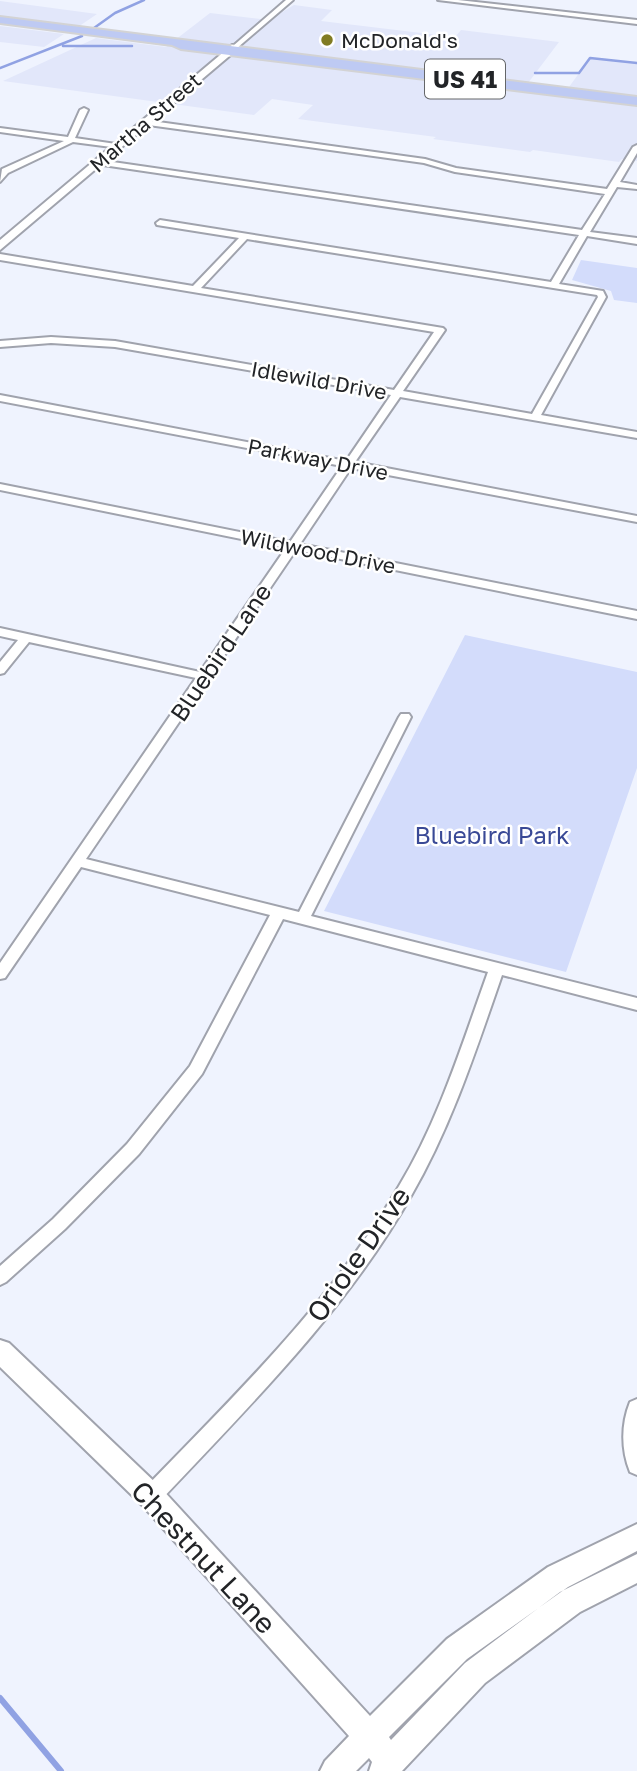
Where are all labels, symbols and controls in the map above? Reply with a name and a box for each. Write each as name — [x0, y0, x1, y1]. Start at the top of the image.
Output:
place label: McDonald's — [341, 27, 458, 53]
marker: McDonald's — [319, 32, 335, 48]
road number: US 41 — [425, 60, 505, 99]
street label: Martha Street — [84, 67, 206, 177]
street label: Idlewild Drive — [249, 355, 389, 405]
street label: Parkway Drive — [245, 433, 391, 485]
street label: Wildwood Drive — [238, 523, 398, 579]
street label: Bluebird Lane — [163, 578, 277, 726]
park label: Bluebird Park — [414, 820, 570, 849]
street label: Oriole Drive — [299, 1180, 417, 1328]
street label: Chestnut Lane — [125, 1474, 283, 1640]

